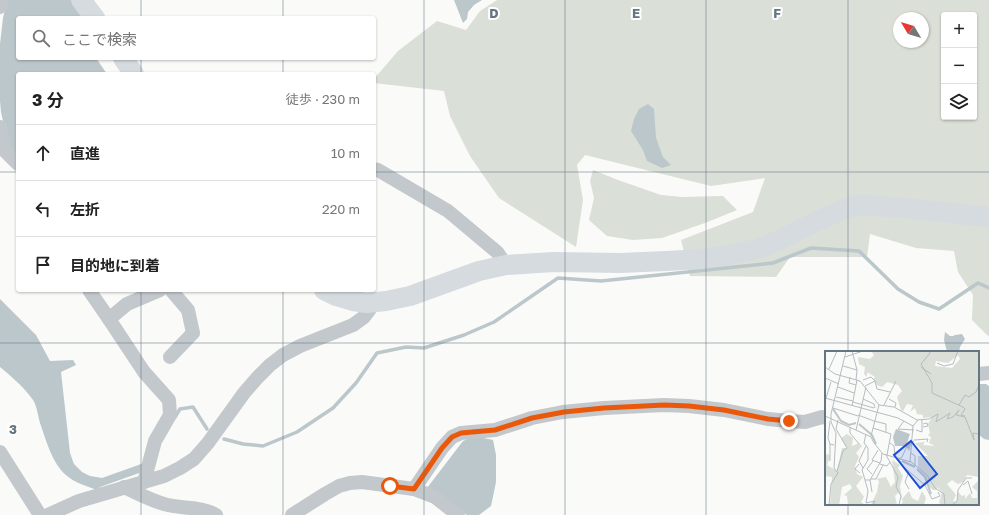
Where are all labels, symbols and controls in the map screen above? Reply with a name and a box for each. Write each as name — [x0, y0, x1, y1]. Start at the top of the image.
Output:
text: D — [489, 5, 499, 21]
text: E — [632, 5, 640, 21]
text: F — [773, 5, 781, 21]
north arrow — [893, 12, 929, 48]
map controls — [941, 12, 977, 120]
button: + — [941, 12, 977, 48]
search box — [16, 16, 376, 60]
icon: search — [30, 27, 52, 49]
text: ここで検索 — [62, 30, 137, 48]
button: − — [941, 48, 977, 84]
button: layers — [941, 84, 977, 120]
text: 3 分 — [32, 89, 64, 110]
text: 徒歩 · 230 m — [286, 91, 360, 107]
icon: ahead — [32, 142, 54, 164]
text: 直進 — [70, 144, 100, 162]
text: 10 m — [331, 145, 360, 161]
icon: left — [32, 198, 54, 220]
text: 左折 — [70, 200, 100, 218]
text: 220 m — [322, 201, 360, 217]
icon: arrive — [32, 254, 54, 276]
text: 目的地に到着 — [70, 256, 160, 274]
inset map — [825, 351, 979, 505]
route end — [780, 412, 798, 430]
text: 3 — [9, 421, 17, 437]
route start — [381, 477, 399, 495]

